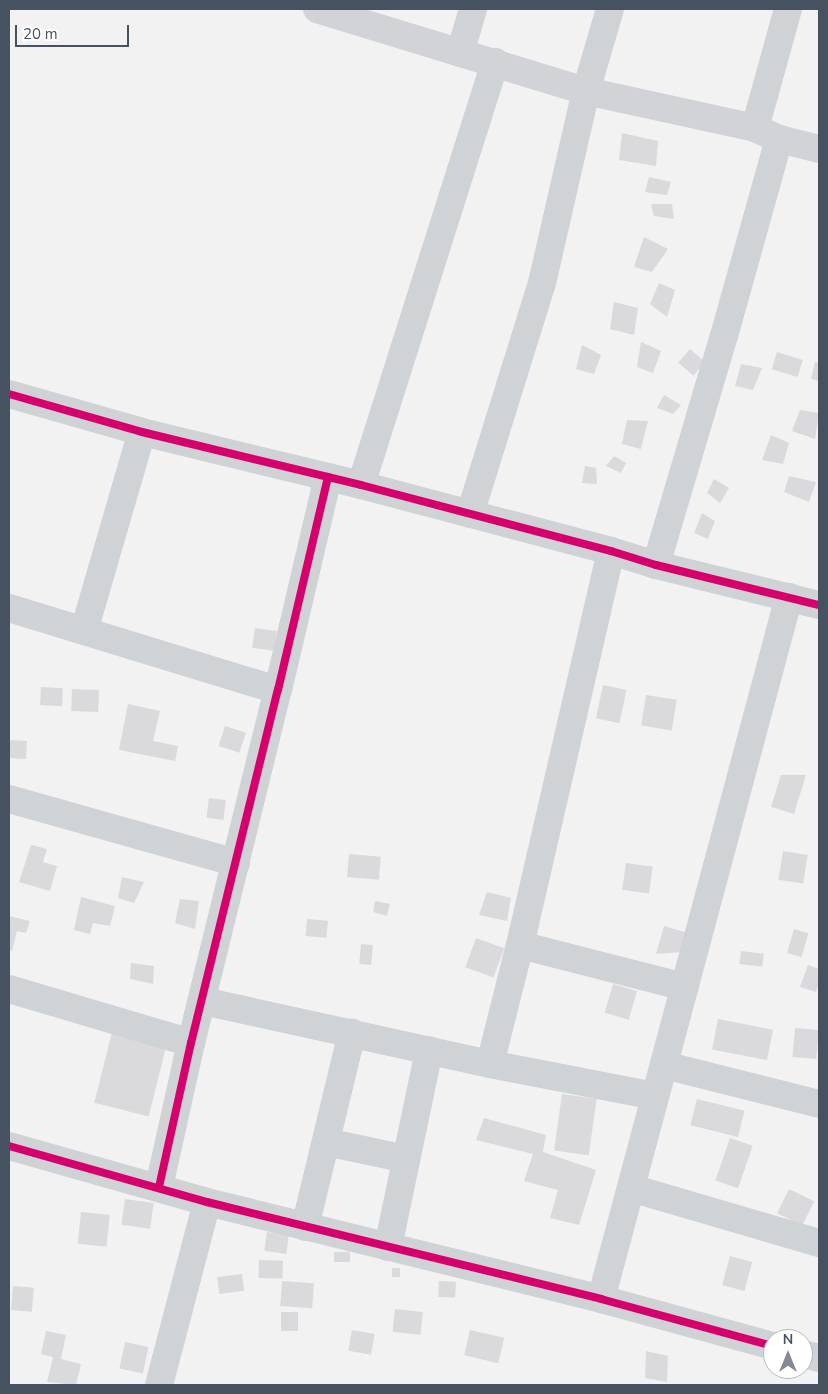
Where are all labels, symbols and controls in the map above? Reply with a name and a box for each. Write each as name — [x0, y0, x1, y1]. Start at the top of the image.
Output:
scale bar — [18, 15, 131, 47]
text: 20 m — [23, 24, 58, 44]
north arrow — [763, 1329, 813, 1379]
text: N — [783, 1330, 793, 1349]

